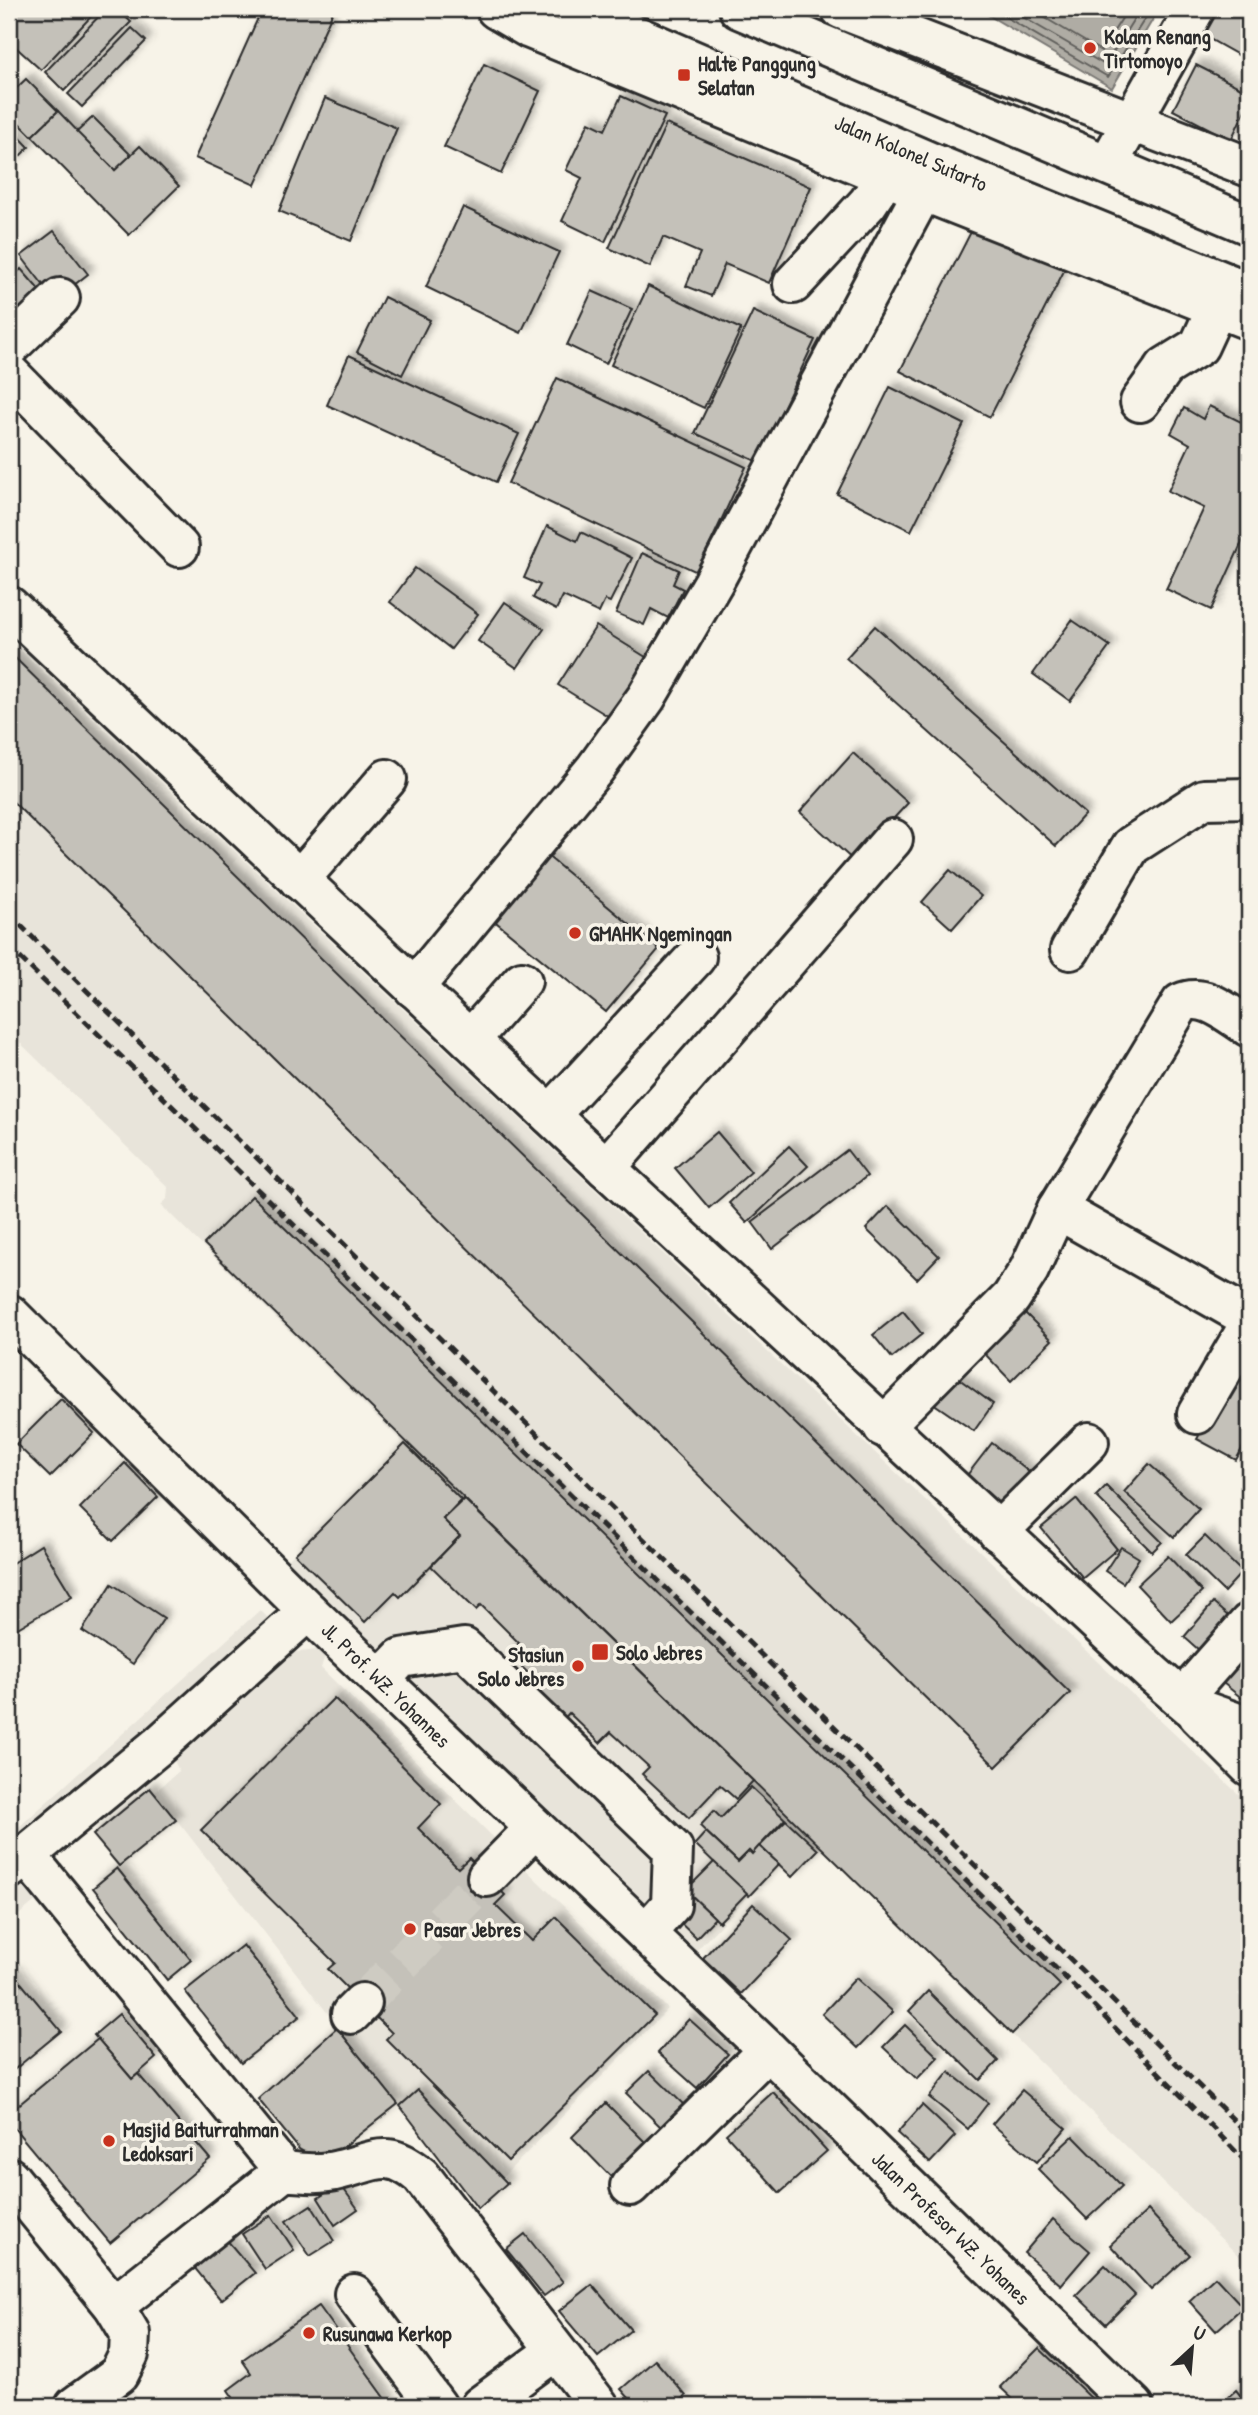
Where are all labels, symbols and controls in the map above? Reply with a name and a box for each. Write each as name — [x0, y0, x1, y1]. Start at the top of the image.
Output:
place label: Kolam Renang Tirtomoyo — [1103, 22, 1211, 76]
marker: Kolam Renang Tirtomoyo — [1082, 40, 1098, 56]
place label: Halte Panggung Selatan — [698, 49, 816, 102]
marker: Halte Panggung Selatan — [676, 67, 692, 83]
street label: Jalan Kolonel Sutarto — [830, 108, 992, 198]
place label: GMAHK Ngemingan — [589, 919, 732, 949]
marker: GMAHK Ngemingan — [567, 925, 583, 941]
street label: Jl. Prof. WZ. Yohannes — [315, 1616, 457, 1754]
place label: Solo Jebres — [616, 1638, 702, 1667]
place label: Stasiun Solo Jebres — [478, 1640, 564, 1693]
marker: Solo Jebres — [590, 1642, 610, 1662]
marker: Stasiun Solo Jebres — [570, 1658, 586, 1674]
place label: Pasar Jebres — [424, 1915, 521, 1944]
marker: Pasar Jebres — [402, 1921, 418, 1937]
place label: Masjid Baiturrahman Ledoksari — [123, 2115, 279, 2168]
marker: Masjid Baiturrahman Ledoksari — [101, 2133, 117, 2149]
street label: Jalan Profesor WZ. Yohanes — [865, 2145, 1037, 2311]
north arrow — [1156, 2314, 1226, 2384]
place label: Rusunawa Kerkop — [323, 2319, 453, 2349]
text: U — [1189, 2319, 1210, 2347]
marker: Rusunawa Kerkop — [301, 2325, 317, 2341]

